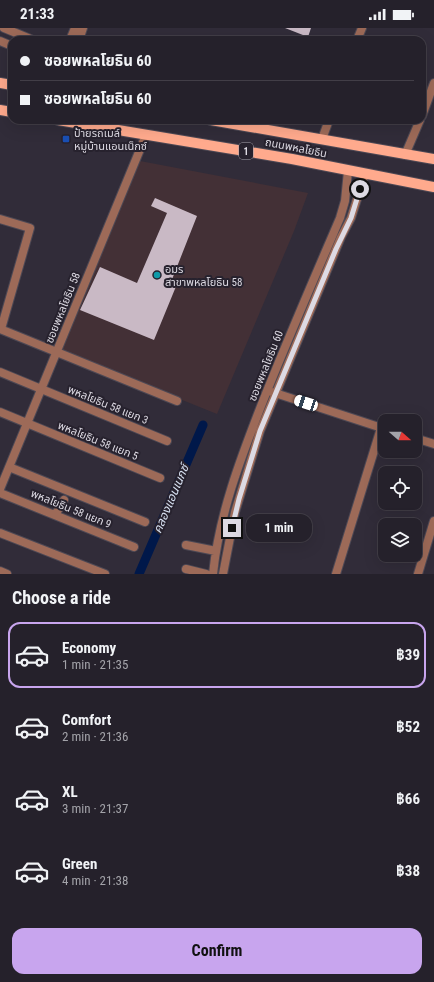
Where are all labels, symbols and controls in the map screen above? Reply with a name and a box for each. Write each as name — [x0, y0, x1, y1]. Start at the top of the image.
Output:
text: 21:33 — [20, 5, 54, 23]
text: ซอยพหลโยธิน 60 — [44, 52, 151, 70]
text: ซอยพหลโยธิน 60 — [44, 90, 151, 108]
place label: ป้ายรถเมล์ หมู่บ้านแอนเน็กซ์ — [74, 127, 147, 153]
marker: ป้ายรถเมล์ หมู่บ้านแอนเน็กซ์ — [61, 134, 71, 144]
street label: ถนนพหลโยธิน — [264, 136, 328, 160]
road number: 1 — [239, 143, 253, 159]
route start — [351, 180, 369, 198]
place label: อมร สาขาพหลโยธิน 58 — [165, 263, 242, 289]
marker: อมร สาขาพหลโยธิน 58 — [152, 270, 162, 280]
street label: ซอยพหลโยธิน 58 — [43, 271, 83, 345]
street label: ซอยพหลโยธิน 60 — [246, 329, 286, 403]
street label: พหลโยธิน 58 แยก 3 — [66, 383, 150, 427]
car — [293, 394, 319, 412]
north arrow — [378, 414, 422, 458]
map controls — [378, 414, 422, 562]
street label: พหลโยธิน 58 แยก 5 — [56, 419, 140, 463]
water label: คลองแอนเนกซ์ — [150, 460, 193, 535]
button: locate — [378, 466, 422, 510]
street label: พหลโยธิน 58 แยก 9 — [29, 487, 113, 531]
callout: 1 min — [246, 514, 312, 542]
button: layers — [378, 518, 422, 562]
route end — [223, 519, 241, 537]
text: 1 min — [265, 520, 293, 535]
text: Choose a ride — [12, 587, 111, 608]
icon: car — [14, 637, 50, 673]
text: Economy — [62, 639, 116, 657]
text: ฿39 — [396, 646, 420, 664]
text: 1 min · 21:35 — [62, 657, 128, 672]
icon: car — [14, 709, 50, 745]
text: Comfort — [62, 711, 111, 729]
text: ฿52 — [396, 718, 420, 736]
text: 2 min · 21:36 — [62, 729, 128, 744]
icon: car — [14, 781, 50, 817]
text: XL — [62, 783, 78, 801]
text: ฿66 — [396, 790, 420, 808]
text: 3 min · 21:37 — [62, 801, 128, 816]
icon: car — [14, 853, 50, 889]
text: Green — [62, 855, 97, 873]
text: ฿38 — [396, 862, 420, 880]
text: 4 min · 21:38 — [62, 873, 128, 888]
button: Confirm — [12, 928, 422, 974]

